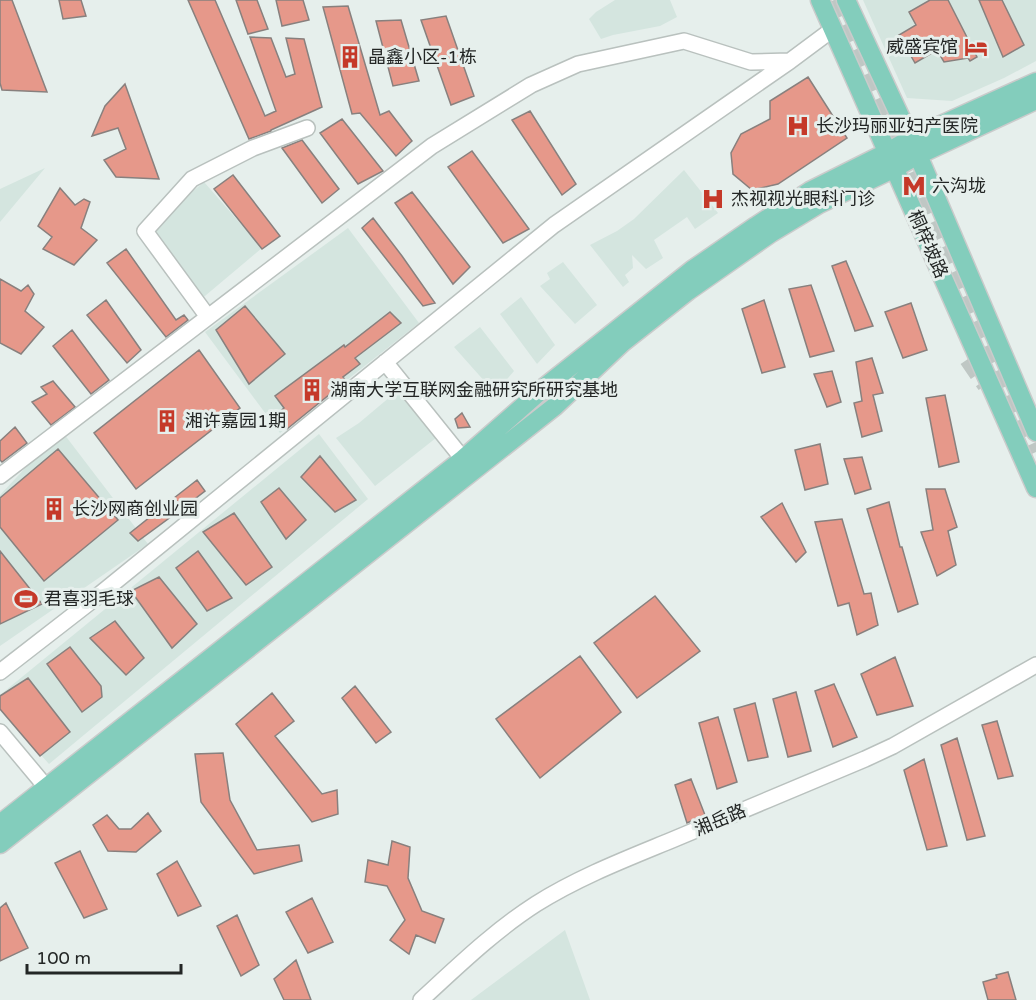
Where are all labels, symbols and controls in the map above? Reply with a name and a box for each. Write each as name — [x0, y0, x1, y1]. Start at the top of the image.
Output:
hotel icon: 威盛宾馆 — [963, 34, 989, 60]
place label: 威盛宾馆 — [886, 36, 958, 58]
building icon: 晶鑫小区-1栋 — [337, 44, 363, 70]
place label: 晶鑫小区-1栋 — [368, 46, 477, 68]
hospital icon: 长沙玛丽亚妇产医院 — [785, 113, 811, 139]
place label: 长沙玛丽亚妇产医院 — [816, 115, 978, 137]
metro station icon: 六沟垅 — [901, 173, 927, 199]
place label: 六沟垅 — [932, 175, 986, 197]
hospital icon: 杰视视光眼科门诊 — [700, 186, 726, 212]
place label: 杰视视光眼科门诊 — [731, 188, 875, 210]
street label: 桐梓坡路 — [903, 207, 953, 281]
building icon: 湖南大学互联网金融研究所研究基地 — [299, 377, 325, 403]
place label: 湖南大学互联网金融研究所研究基地 — [330, 379, 618, 401]
building icon: 湘许嘉园1期 — [154, 408, 180, 434]
place label: 湘许嘉园1期 — [185, 410, 286, 432]
building icon: 长沙网商创业园 — [41, 496, 67, 522]
place label: 长沙网商创业园 — [72, 498, 198, 520]
sports icon: 君喜羽毛球 — [13, 586, 39, 612]
place label: 君喜羽毛球 — [44, 588, 134, 610]
street label: 湘岳路 — [691, 799, 749, 841]
scale bar — [27, 937, 182, 975]
text: 100 m — [36, 947, 91, 969]

